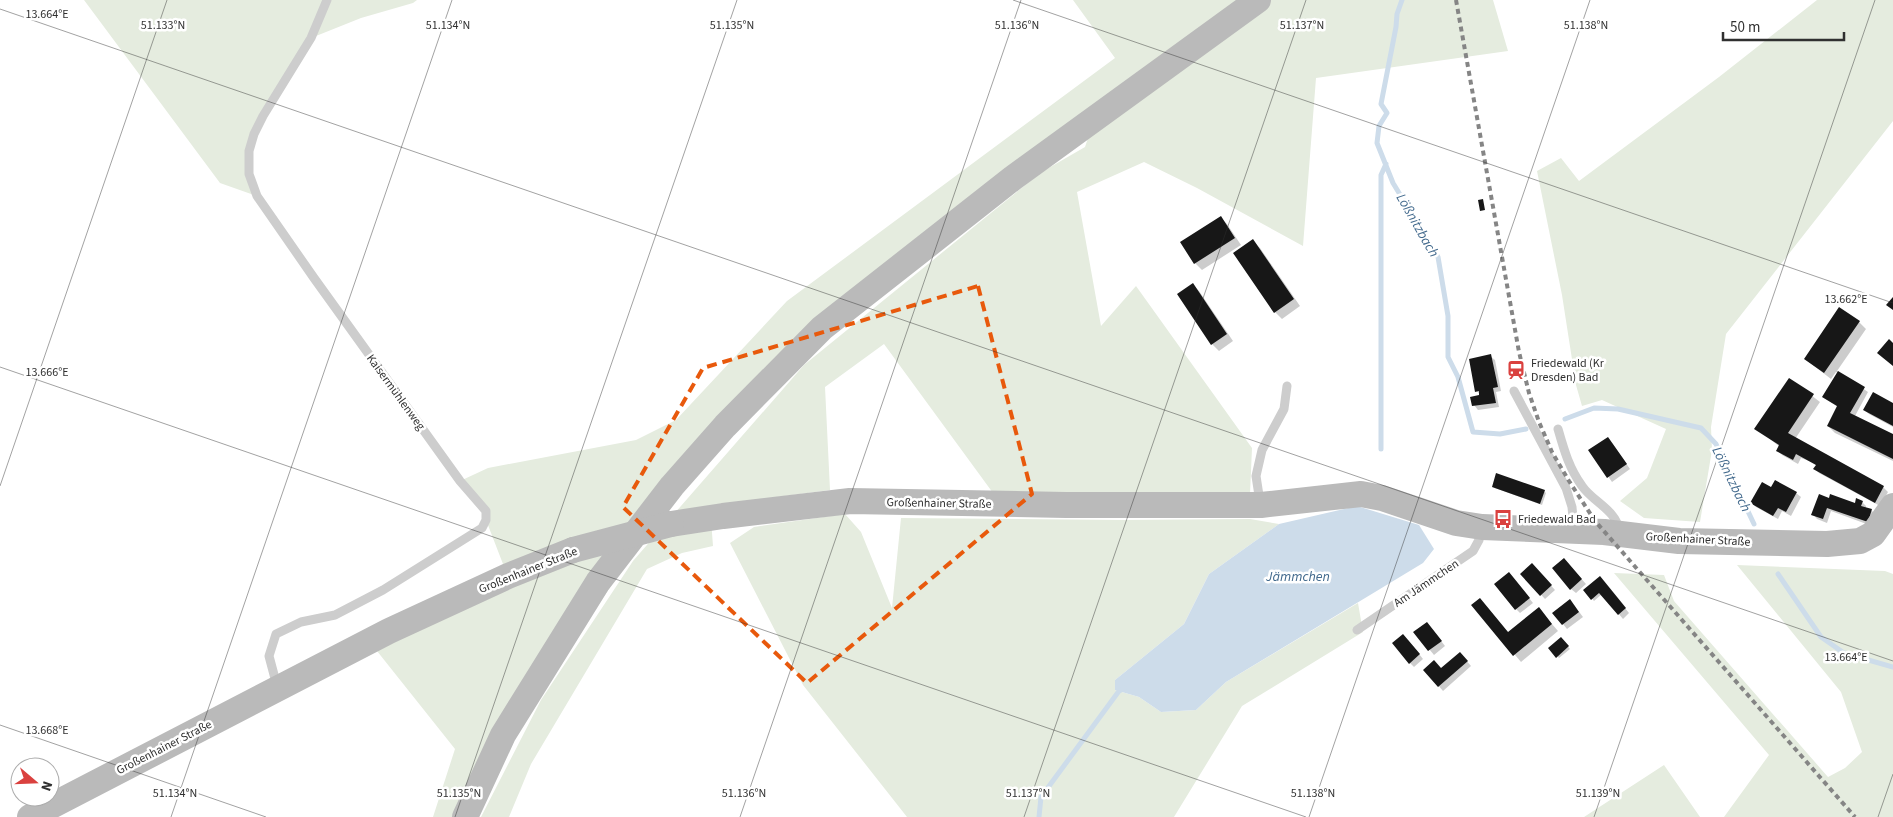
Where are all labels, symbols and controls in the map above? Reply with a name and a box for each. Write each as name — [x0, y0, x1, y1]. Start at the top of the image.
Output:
text: 13.664°E — [25, 6, 69, 23]
scale bar — [1723, 10, 1844, 42]
text: 51.133°N — [141, 17, 185, 34]
text: 51.134°N — [426, 17, 470, 34]
text: 51.135°N — [710, 17, 754, 34]
text: 51.136°N — [995, 17, 1039, 34]
text: 51.137°N — [1280, 17, 1324, 34]
text: 51.138°N — [1564, 17, 1608, 34]
text: 50 m — [1730, 17, 1760, 38]
water label: Lößnitzbach — [1391, 190, 1443, 261]
text: 13.662°E — [1824, 291, 1868, 308]
street label: Kaisermühlenweg — [362, 351, 429, 434]
place label: Friedewald (Kr Dresden) Bad — [1531, 355, 1605, 386]
station icon: Friedewald (Kr Dresden) Bad — [1505, 359, 1527, 381]
text: 13.666°E — [25, 364, 69, 381]
water label: Lößnitzbach — [1707, 443, 1756, 516]
street label: Großenhainer Straße — [886, 494, 992, 513]
bus stop icon: Friedewald Bad — [1492, 508, 1514, 530]
place label: Friedewald Bad — [1518, 511, 1596, 528]
street label: Großenhainer Straße — [1645, 528, 1751, 551]
street label: Großenhainer Straße — [476, 543, 580, 598]
street label: Am Jämmchen — [1390, 555, 1462, 611]
water label: Jämmchen — [1265, 567, 1330, 587]
text: 13.664°E — [1824, 649, 1868, 666]
street label: Großenhainer Straße — [114, 716, 215, 779]
text: 13.668°E — [25, 722, 69, 739]
north arrow — [10, 757, 60, 807]
text: N — [35, 778, 57, 794]
text: 51.134°N — [153, 785, 197, 802]
text: 51.135°N — [437, 785, 481, 802]
text: 51.136°N — [722, 785, 766, 802]
text: 51.137°N — [1006, 785, 1050, 802]
text: 51.138°N — [1291, 785, 1335, 802]
text: 51.139°N — [1576, 785, 1620, 802]

